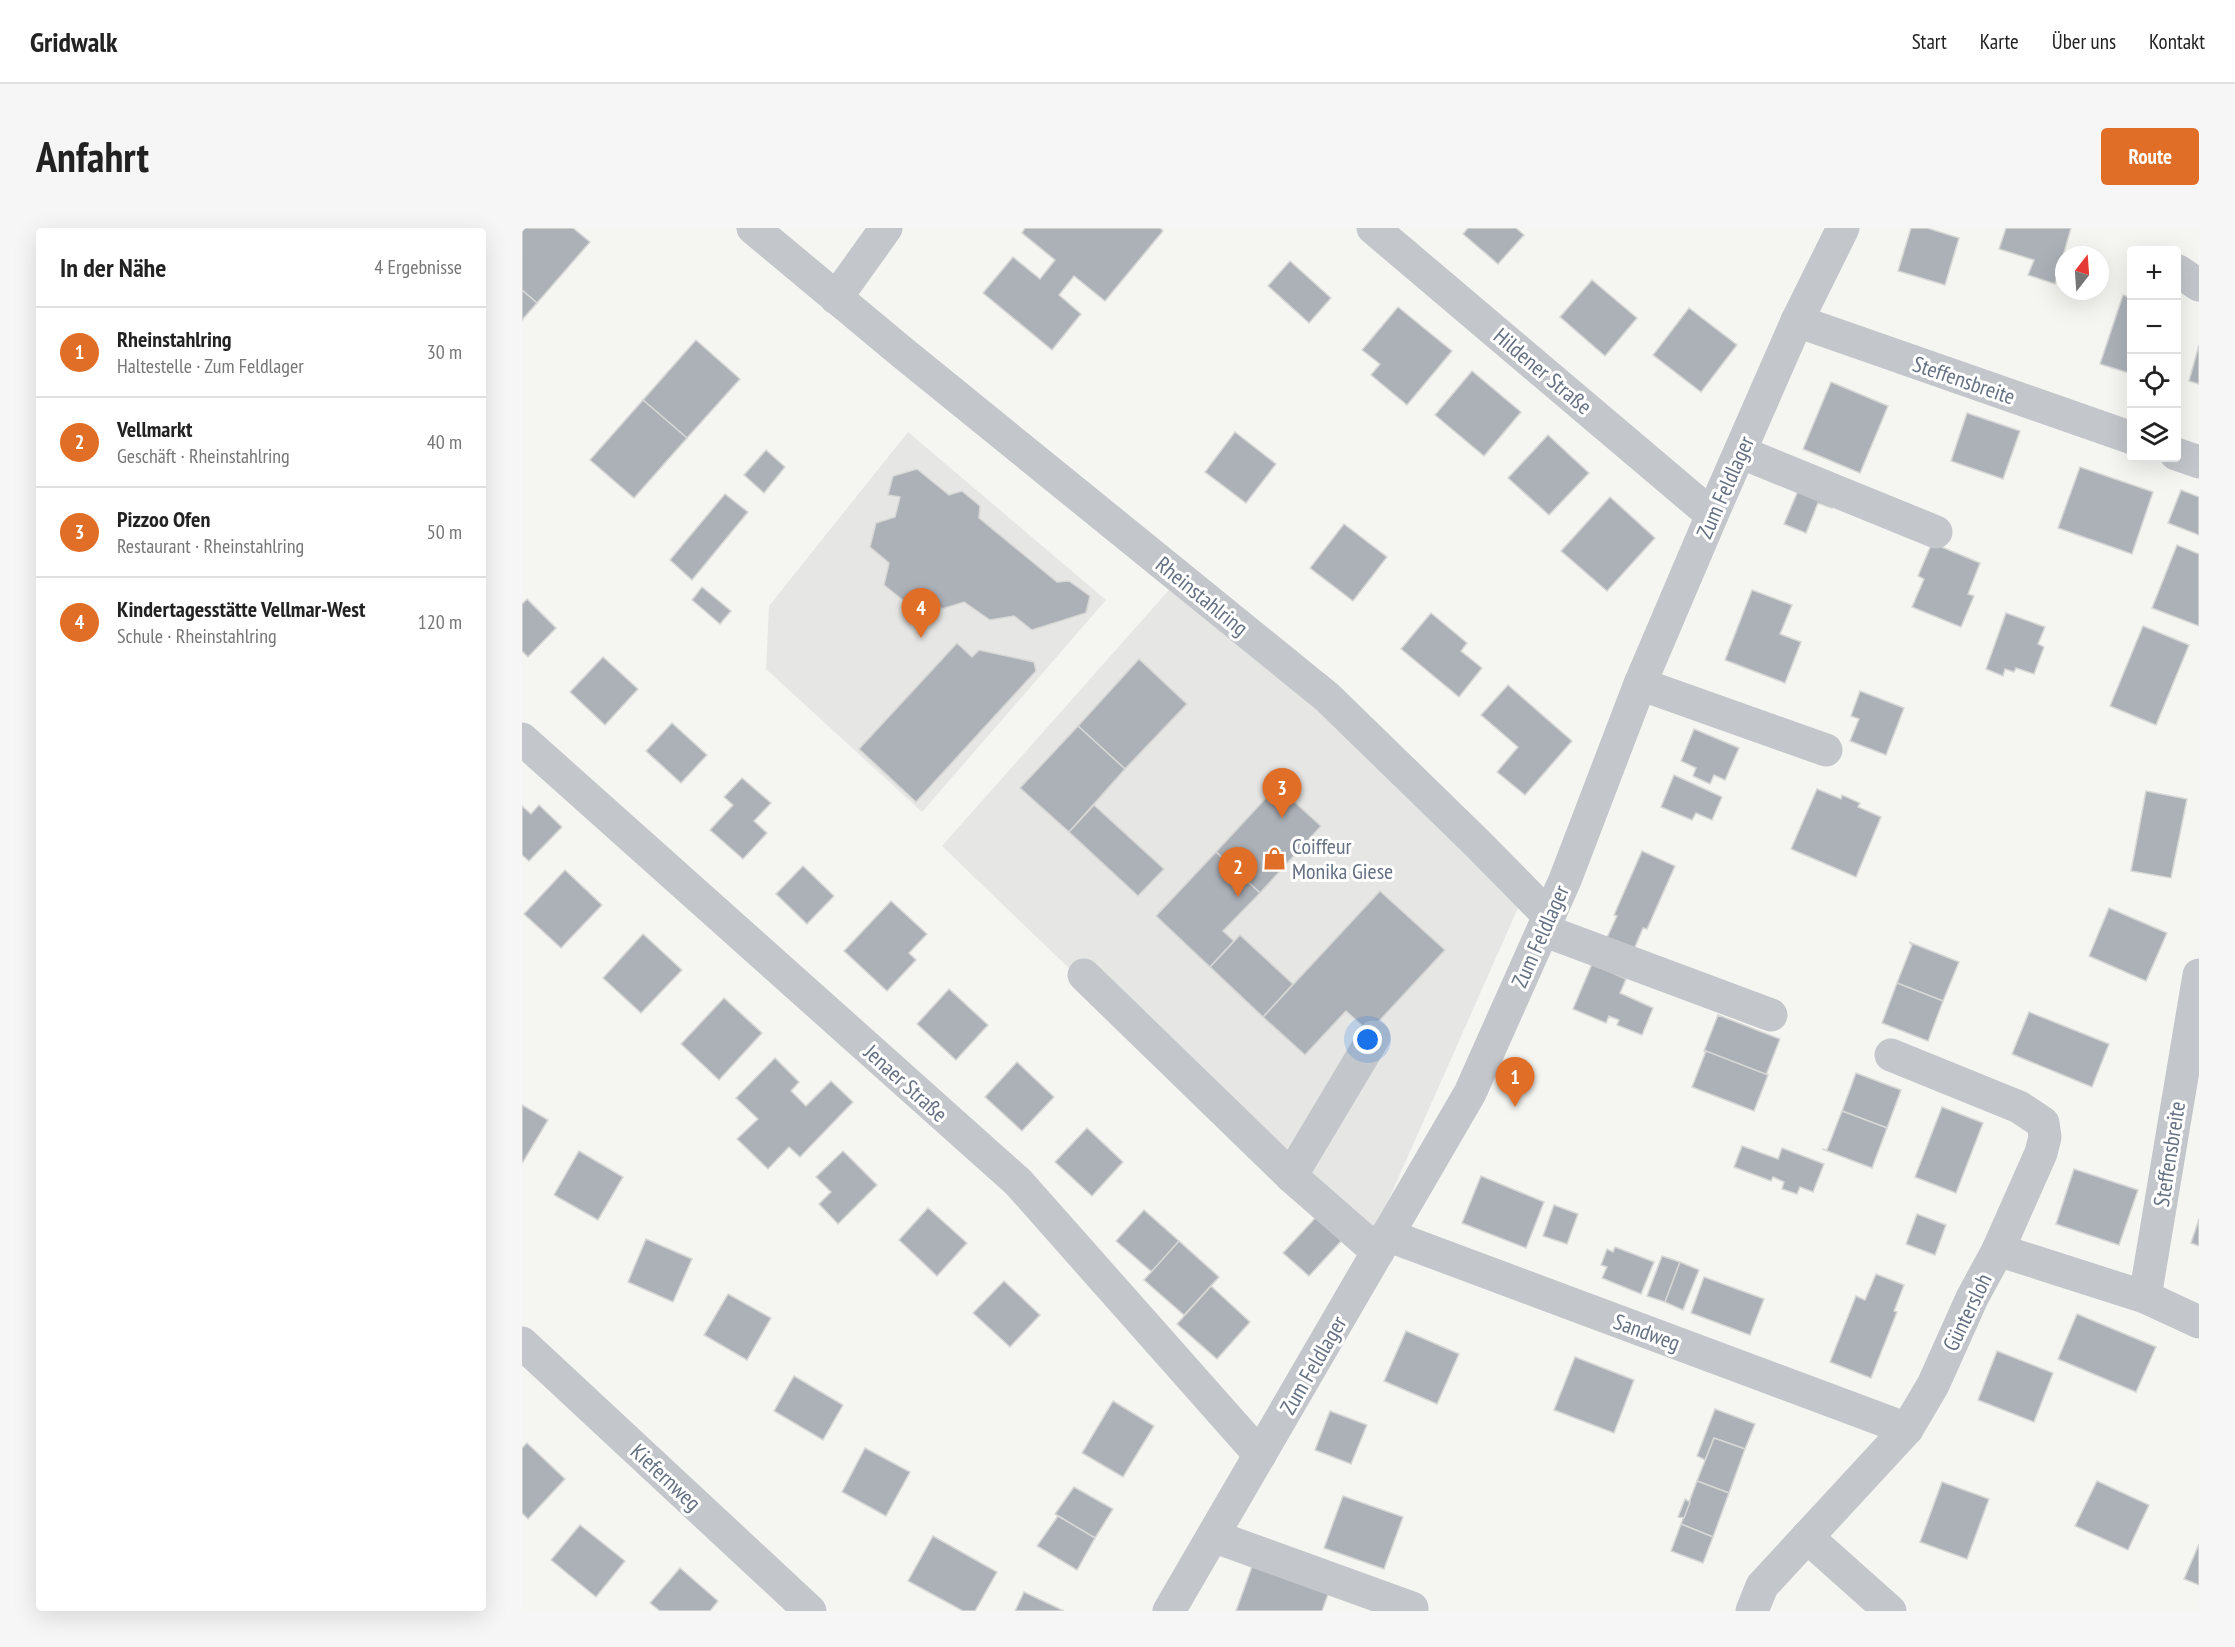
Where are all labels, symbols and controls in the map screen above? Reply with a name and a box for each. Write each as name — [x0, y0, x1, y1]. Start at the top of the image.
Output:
text: Gridwalk — [30, 23, 118, 60]
text: Start — [1912, 28, 1947, 55]
text: Karte — [1980, 28, 2019, 55]
text: Über uns — [2052, 28, 2116, 55]
text: Kontakt — [2149, 28, 2205, 55]
button: Route — [2101, 128, 2199, 185]
text: Anfahrt — [36, 129, 149, 184]
north arrow — [2055, 246, 2109, 300]
map controls — [2127, 246, 2181, 462]
button: + — [2127, 246, 2181, 300]
text: In der Nähe — [60, 251, 166, 284]
text: 4 Ergebnisse — [374, 254, 462, 280]
button: − — [2127, 300, 2181, 354]
street label: Hildener Straße — [1488, 322, 1598, 420]
text: Rheinstahlring — [117, 325, 232, 353]
text: 1 — [75, 339, 84, 365]
text: 30 m — [427, 339, 462, 365]
street label: Steffensbreite — [1909, 349, 2019, 411]
text: Haltestelle · Zum Feldlager — [117, 353, 304, 379]
button: locate — [2127, 354, 2181, 408]
button: layers — [2127, 408, 2181, 462]
text: Vellmarkt — [117, 415, 192, 443]
text: 2 — [75, 429, 84, 455]
text: 40 m — [427, 429, 462, 455]
street label: Zum Feldlager — [1690, 431, 1760, 543]
text: Geschäft · Rheinstahlring — [117, 443, 290, 469]
text: Pizzoo Ofen — [117, 505, 210, 533]
text: 3 — [75, 519, 84, 545]
text: 50 m — [427, 519, 462, 545]
text: Restaurant · Rheinstahlring — [117, 533, 304, 559]
street label: Rheinstahlring — [1150, 550, 1254, 642]
pin: 4 — [902, 588, 940, 638]
text: Kindertagesstätte Vellmar-West — [117, 595, 365, 623]
text: 4 — [75, 609, 84, 635]
text: 120 m — [418, 609, 462, 635]
text: Schule · Rheinstahlring — [117, 623, 277, 649]
pin: 3 — [1262, 768, 1302, 818]
place label: Coiffeur Monika Giese — [1292, 832, 1393, 885]
shop icon: Coiffeur Monika Giese — [1261, 846, 1287, 872]
pin: 2 — [1218, 848, 1258, 897]
street label: Zum Feldlager — [1505, 880, 1575, 992]
your location — [1353, 1025, 1382, 1054]
street label: Jenaer Straße — [858, 1038, 954, 1128]
pin: 1 — [1496, 1058, 1534, 1107]
street label: Steffensbreite — [2147, 1099, 2191, 1209]
street label: Güntersloh — [1936, 1269, 1998, 1355]
street label: Sandweg — [1610, 1307, 1684, 1357]
street label: Zum Feldlager — [1274, 1311, 1352, 1419]
street label: Kiefernweg — [625, 1437, 707, 1517]

